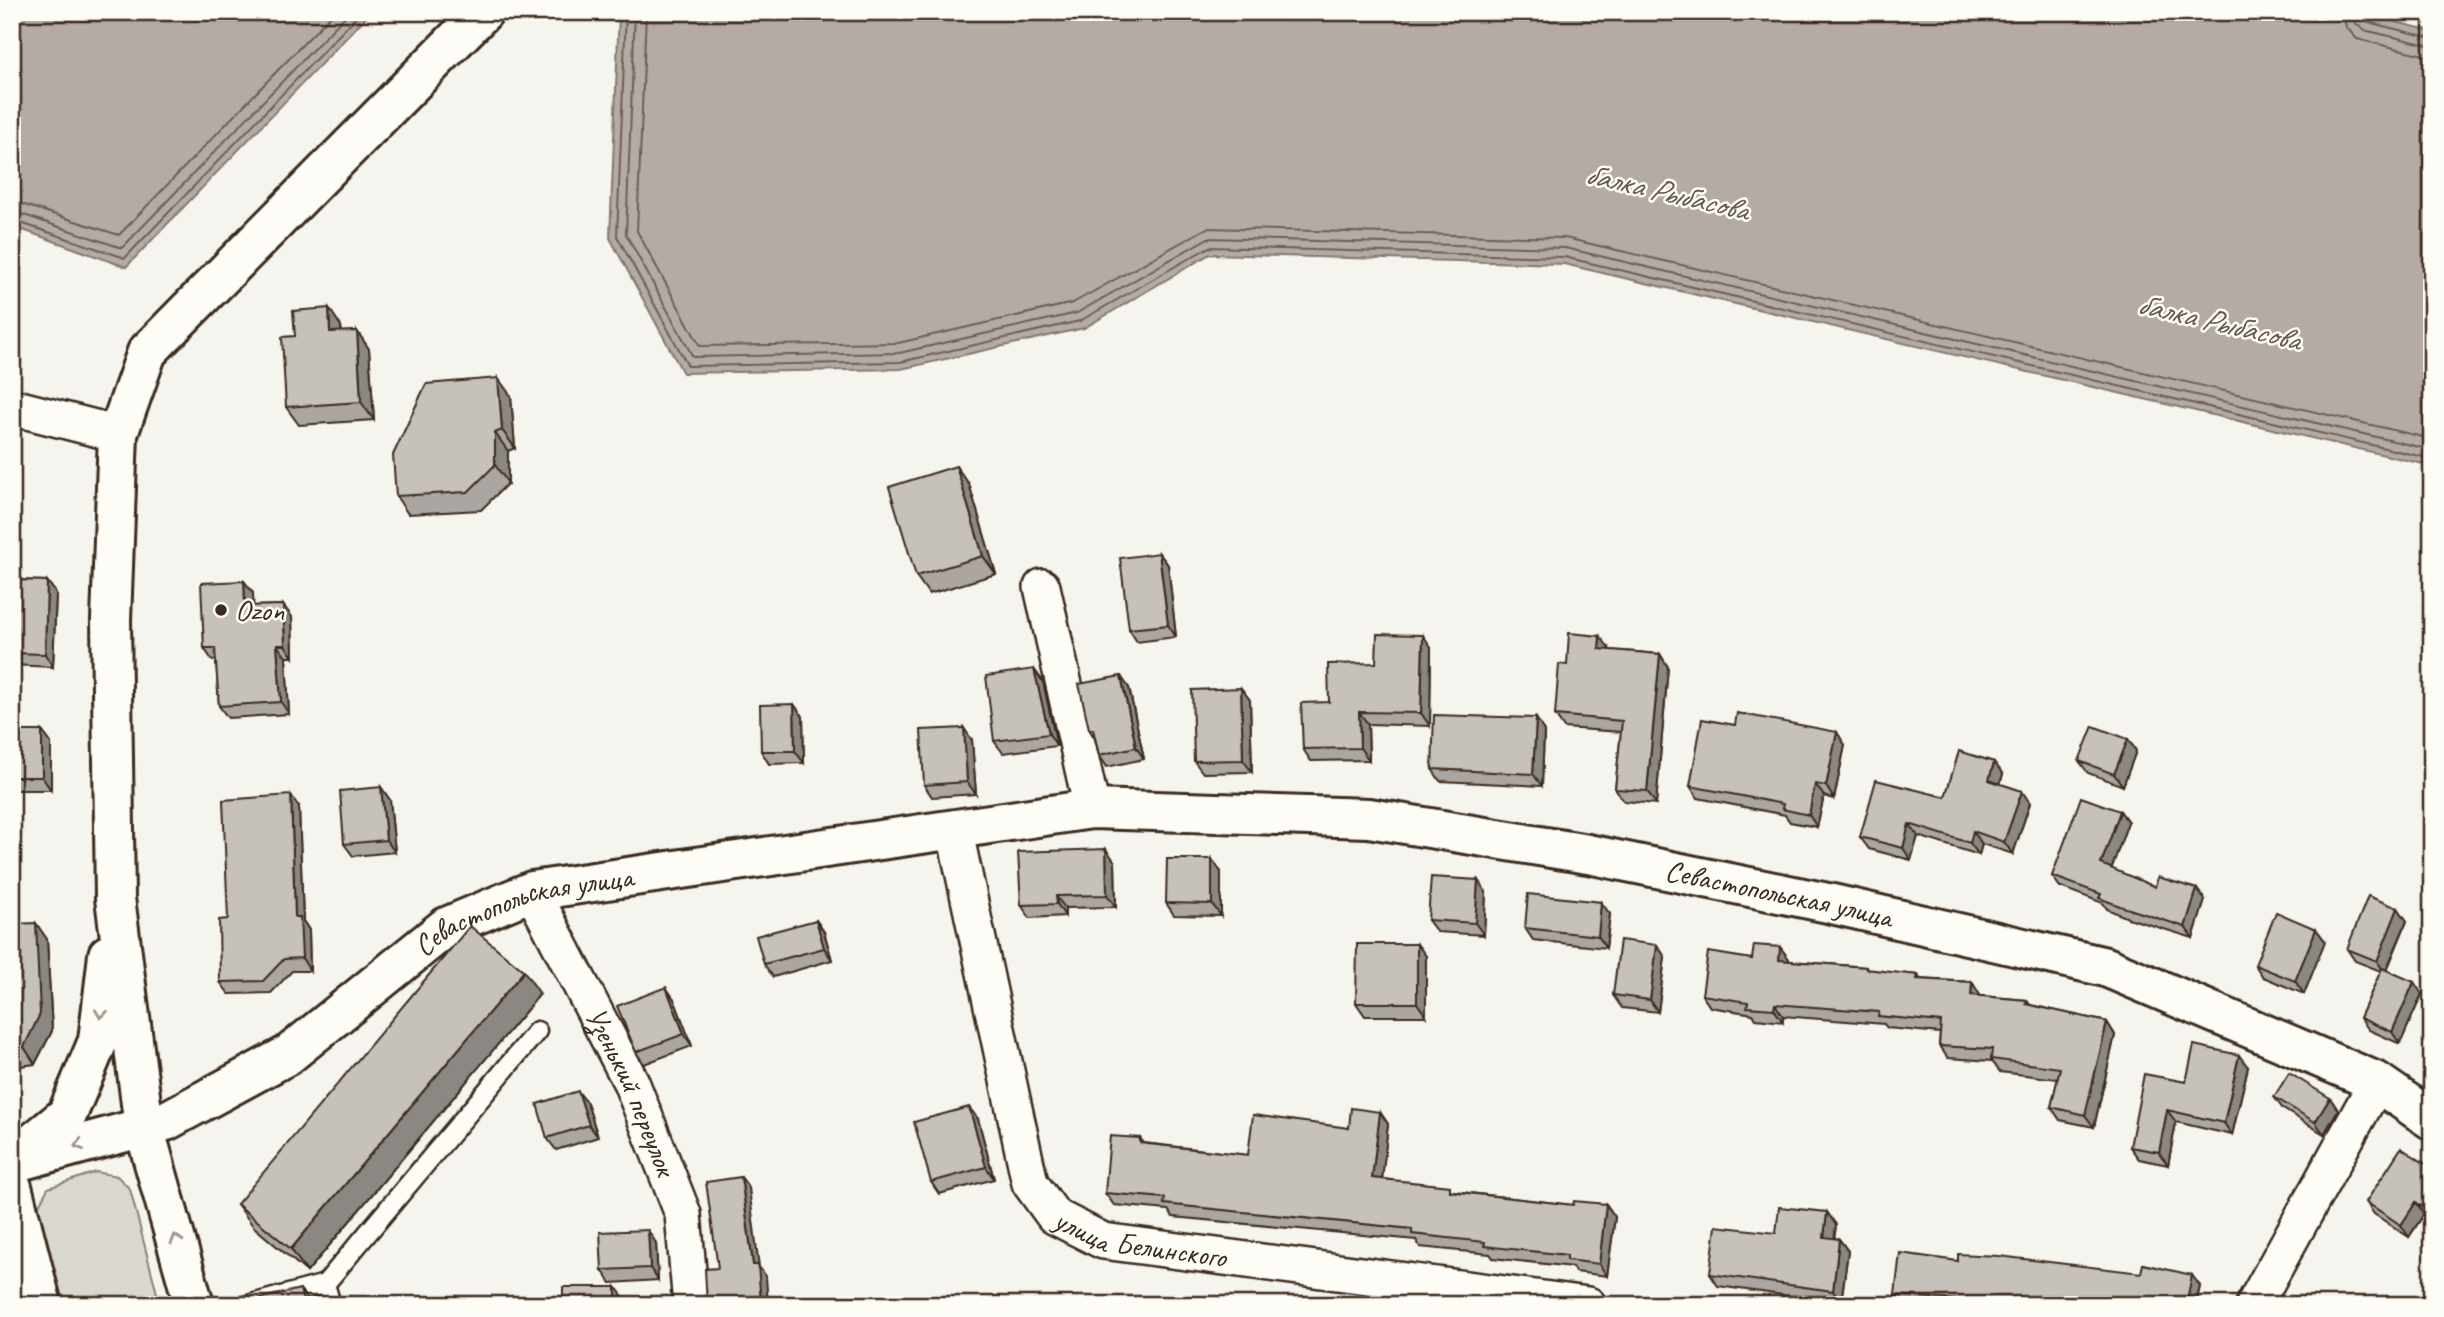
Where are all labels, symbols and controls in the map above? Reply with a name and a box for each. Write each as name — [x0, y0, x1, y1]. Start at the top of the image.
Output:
water label: балка Рыбасова — [1581, 153, 1756, 231]
water label: балка Рыбасова — [2133, 283, 2308, 361]
place label: Ozon — [235, 591, 285, 629]
marker: Ozon — [213, 602, 229, 618]
street label: Севастопольская улица — [1662, 851, 1899, 937]
street label: Севастопольская улица — [406, 857, 638, 965]
street label: Узенький переулок — [577, 1001, 686, 1184]
one-way arrow — [94, 1008, 109, 1020]
one-way arrow — [73, 1137, 85, 1151]
street label: улица Белинского — [1046, 1200, 1230, 1276]
one-way arrow — [169, 1233, 184, 1245]

